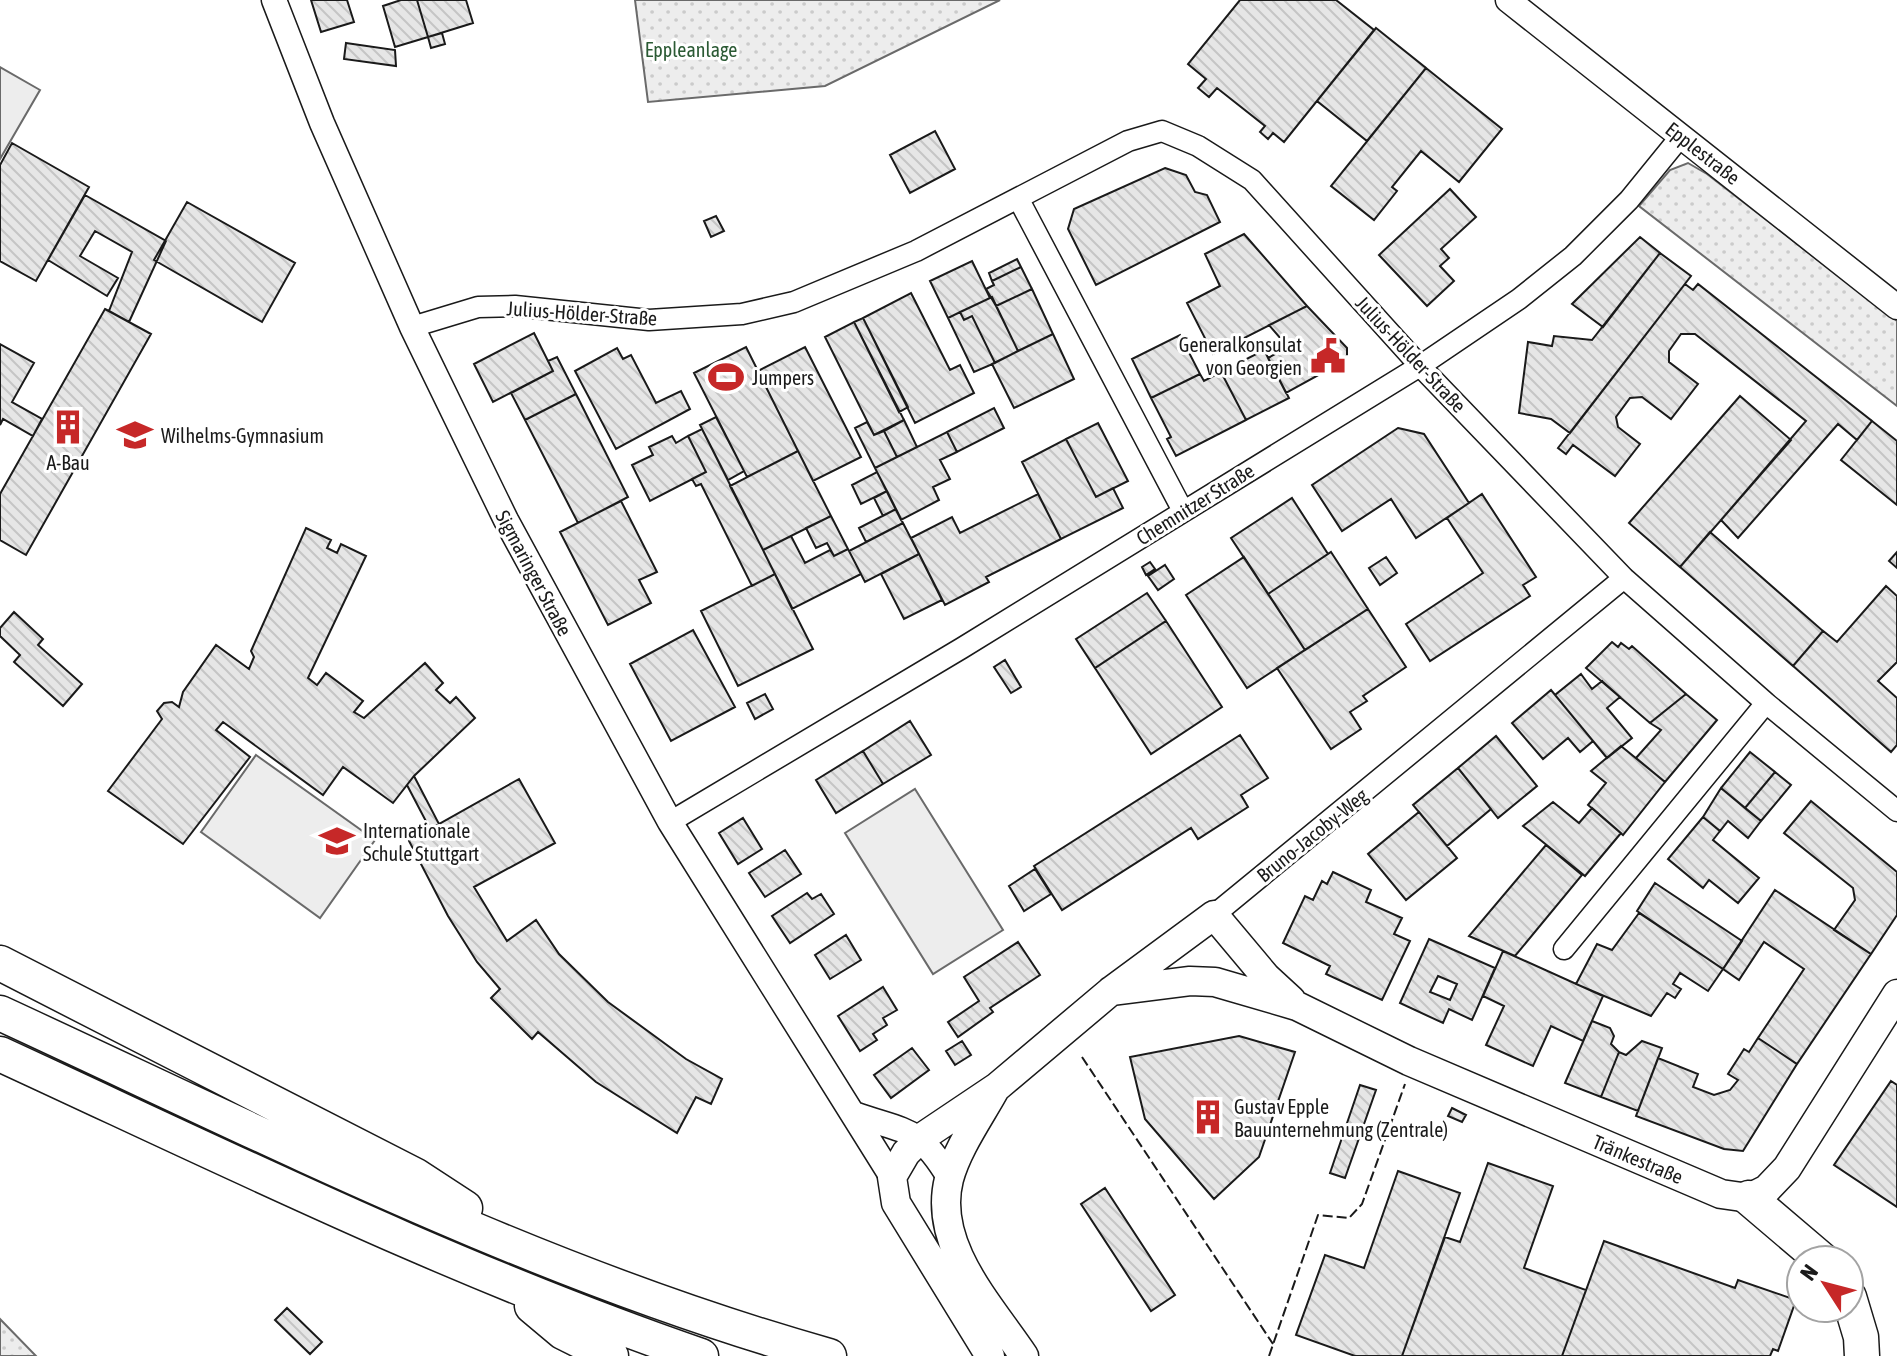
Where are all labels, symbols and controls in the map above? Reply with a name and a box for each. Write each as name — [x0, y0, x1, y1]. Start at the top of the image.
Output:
park label: Eppleanlage — [645, 38, 737, 61]
street label: Epplestraße — [1661, 117, 1745, 189]
street label: Julius-Hölder-Straße — [1351, 291, 1471, 417]
street label: Julius-Hölder-Straße — [506, 296, 658, 330]
place label: Generalkonsulat von Georgien — [1179, 333, 1302, 379]
public building icon: Generalkonsulat von Georgien — [1309, 337, 1347, 375]
sports icon: Jumpers — [707, 358, 745, 396]
place label: Jumpers — [752, 366, 814, 389]
building icon: A-Bau — [49, 408, 87, 446]
school or university icon: Wilhelms-Gymnasium — [116, 416, 154, 454]
place label: Wilhelms-Gymnasium — [161, 424, 324, 447]
place label: A-Bau — [46, 451, 90, 474]
street label: Chemnitzer Straße — [1132, 459, 1258, 549]
street label: Sigmaringer Straße — [491, 506, 577, 640]
street label: Bruno-Jacoby-Weg — [1252, 783, 1372, 887]
place label: Internationale Schule Stuttgart — [363, 819, 480, 865]
school or university icon: Internationale Schule Stuttgart — [318, 822, 356, 860]
place label: Gustav Epple Bauunternehmung (Zentrale) — [1234, 1095, 1448, 1141]
building icon: Gustav Epple Bauunternehmung (Zentrale) — [1189, 1098, 1227, 1136]
street label: Tränkestraße — [1589, 1130, 1687, 1188]
north arrow — [1785, 1244, 1865, 1324]
text: N — [1794, 1259, 1823, 1285]

